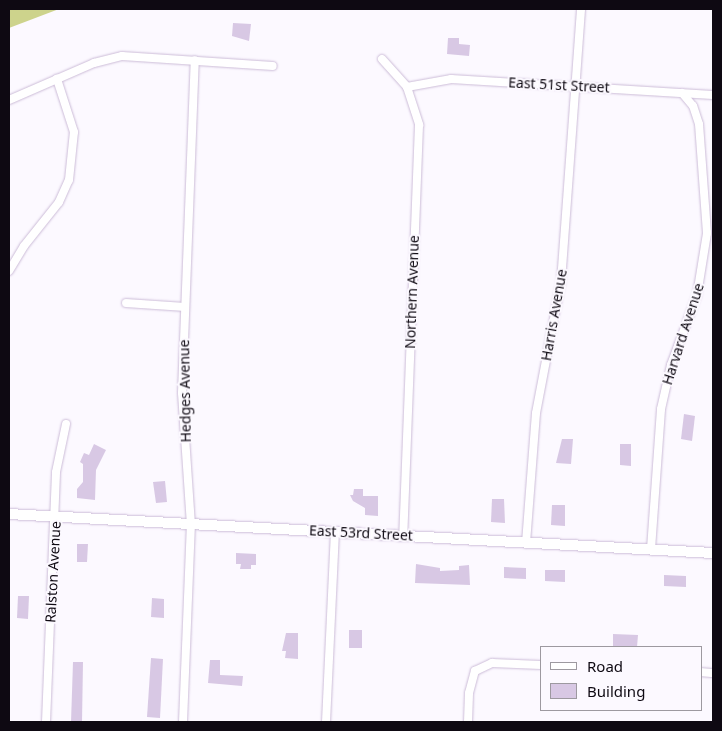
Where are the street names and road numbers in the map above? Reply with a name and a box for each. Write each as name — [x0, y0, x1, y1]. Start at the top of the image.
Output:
street label: East 51st Street — [508, 74, 610, 96]
street label: Northern Avenue — [402, 235, 422, 349]
street label: Harris Avenue — [538, 268, 570, 362]
street label: Harvard Avenue — [659, 281, 707, 387]
street label: Hedges Avenue — [176, 339, 194, 443]
street label: Ralston Avenue — [42, 521, 64, 623]
street label: East 53rd Street — [309, 522, 413, 544]

